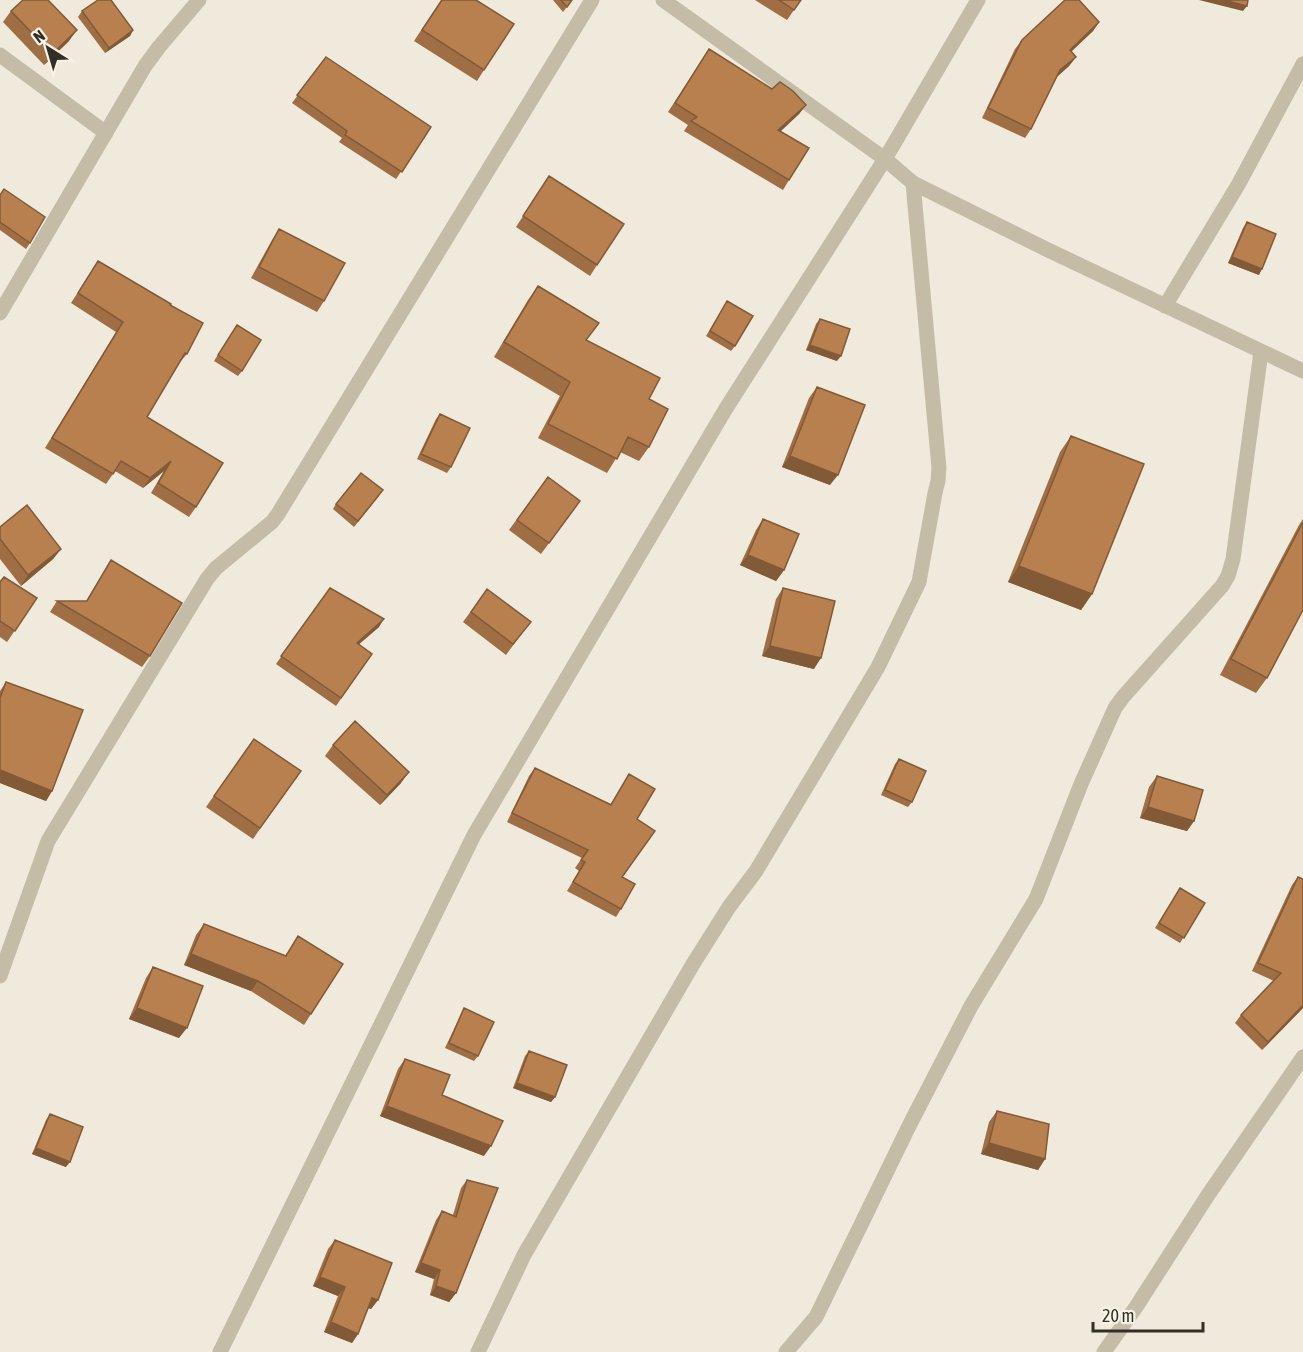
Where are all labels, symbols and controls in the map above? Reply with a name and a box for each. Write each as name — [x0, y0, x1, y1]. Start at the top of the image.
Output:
north arrow — [18, 18, 78, 78]
text: N — [30, 26, 48, 46]
scale bar — [1093, 1295, 1202, 1333]
text: 20 m — [1102, 1305, 1134, 1326]

